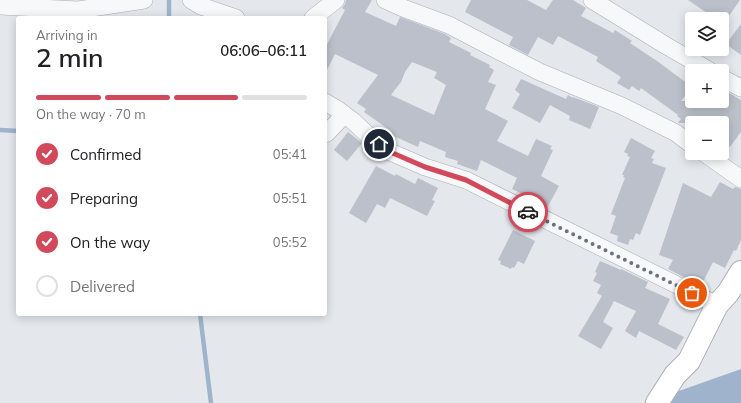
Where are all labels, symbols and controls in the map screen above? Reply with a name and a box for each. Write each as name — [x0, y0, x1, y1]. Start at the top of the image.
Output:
map controls — [685, 12, 729, 160]
button: layers — [685, 12, 729, 56]
text: Arriving in — [36, 27, 98, 43]
text: 2 min — [36, 41, 104, 74]
text: 06:06–06:11 — [220, 41, 307, 60]
button: + — [685, 64, 729, 108]
text: On the way · 70 m — [36, 106, 146, 122]
button: − — [685, 116, 729, 160]
pin — [362, 127, 396, 161]
icon: home — [368, 133, 390, 155]
icon: check — [36, 143, 58, 165]
text: Confirmed — [70, 145, 141, 164]
text: 05:41 — [273, 146, 307, 162]
icon: check — [36, 187, 58, 209]
text: Preparing — [70, 189, 138, 208]
text: 05:51 — [273, 190, 307, 206]
courier — [508, 192, 548, 232]
icon: car — [517, 201, 539, 223]
icon: check — [36, 231, 58, 253]
text: On the way — [70, 233, 150, 252]
text: 05:52 — [273, 234, 307, 250]
pin — [675, 276, 709, 310]
text: Delivered — [70, 277, 135, 296]
icon: bag — [681, 282, 703, 304]

